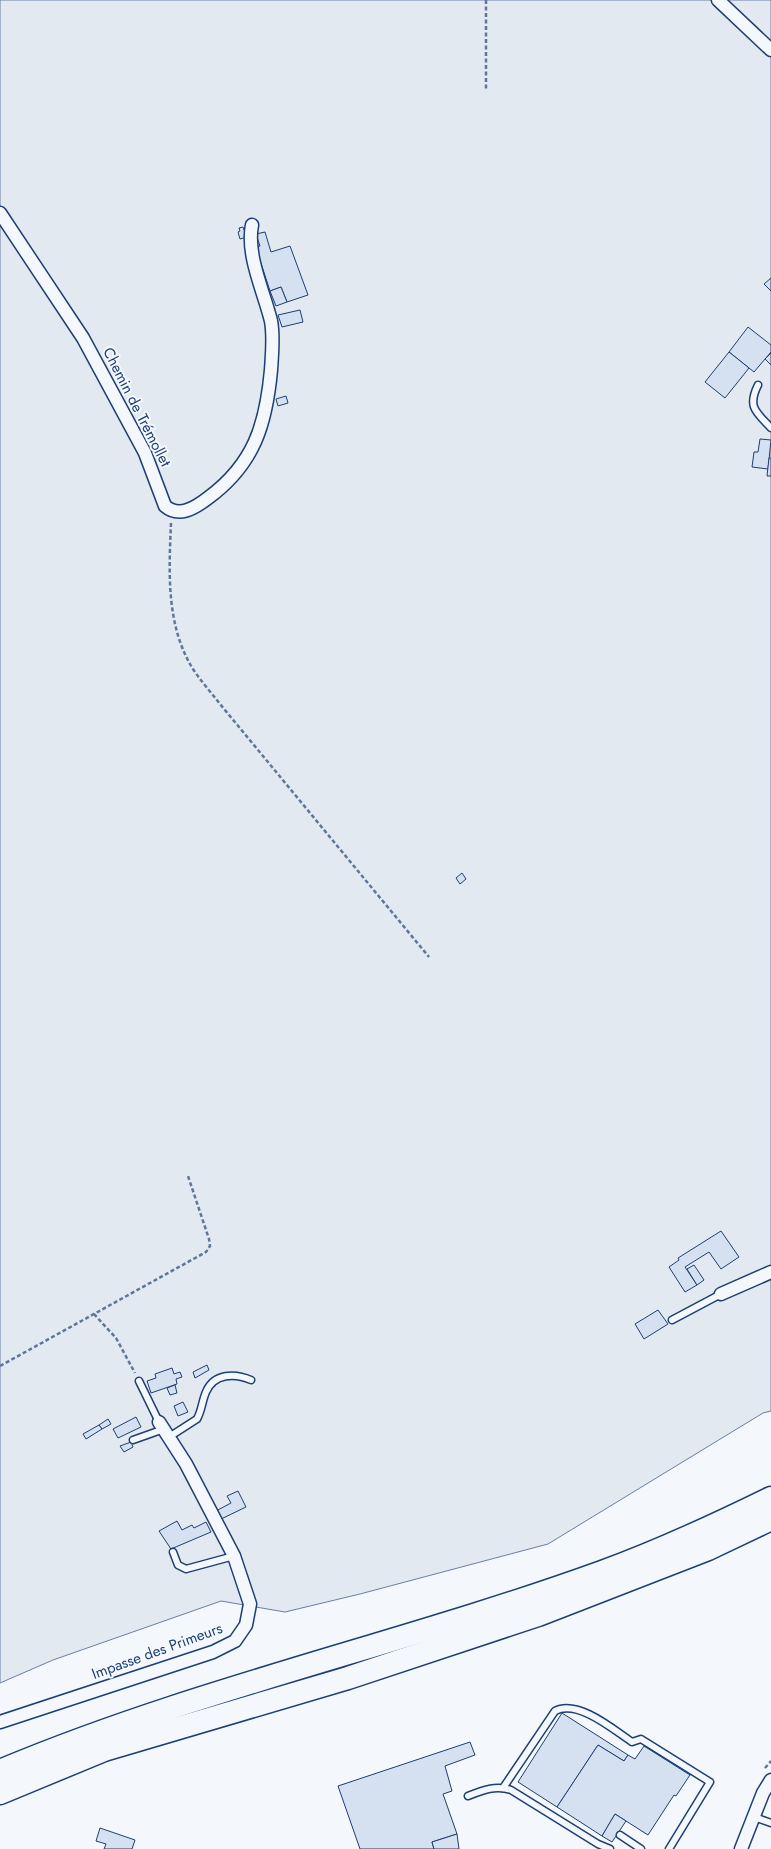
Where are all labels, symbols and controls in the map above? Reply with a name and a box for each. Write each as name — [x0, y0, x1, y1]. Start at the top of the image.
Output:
street label: Chemin de Trémollet — [97, 344, 177, 471]
street label: Impasse des Primeurs — [89, 1617, 225, 1685]

